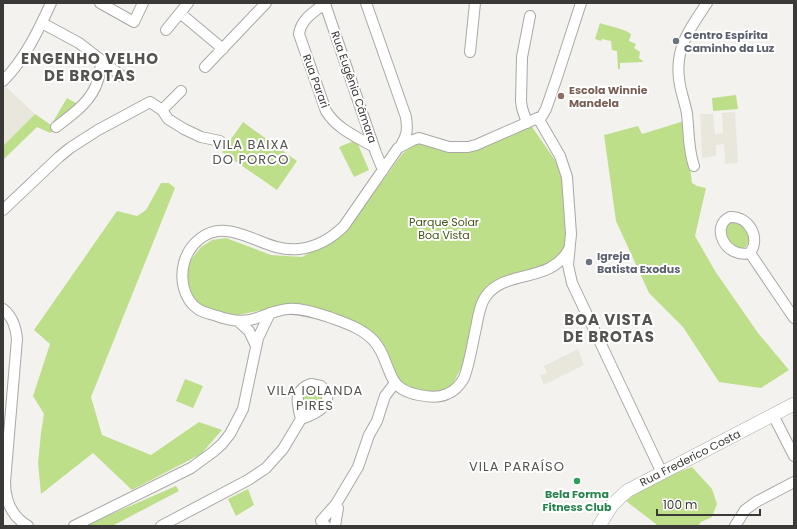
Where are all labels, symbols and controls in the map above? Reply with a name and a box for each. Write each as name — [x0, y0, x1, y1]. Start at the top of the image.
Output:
place label: Centro Espírita Caminho da Luz — [684, 27, 775, 56]
street label: Rua Eugênia Câmara — [327, 29, 381, 145]
marker: Centro Espírita Caminho da Luz — [671, 36, 681, 46]
district label: ENGENHO VELHO DE BROTAS — [21, 48, 159, 86]
street label: Rua Parari — [299, 52, 333, 110]
place label: Escola Winnie Mandela — [569, 82, 648, 111]
marker: Escola Winnie Mandela — [556, 91, 566, 101]
district label: VILA BAIXA DO PORCO — [213, 135, 289, 169]
park label: Parque Solar Boa Vista — [409, 214, 479, 243]
place label: Igreja Batista Exodus — [597, 248, 680, 277]
marker: Igreja Batista Exodus — [584, 257, 594, 267]
district label: BOA VISTA DE BROTAS — [563, 309, 655, 347]
district label: VILA IOLANDA PIRES — [267, 381, 363, 415]
street label: Rua Frederico Costa — [637, 426, 743, 490]
district label: VILA PARAÍSO — [469, 457, 565, 476]
marker: Bela Forma Fitness Club — [572, 476, 582, 486]
place label: Bela Forma Fitness Club — [542, 486, 612, 515]
scale bar — [657, 491, 760, 517]
text: 100 m — [663, 496, 697, 513]

